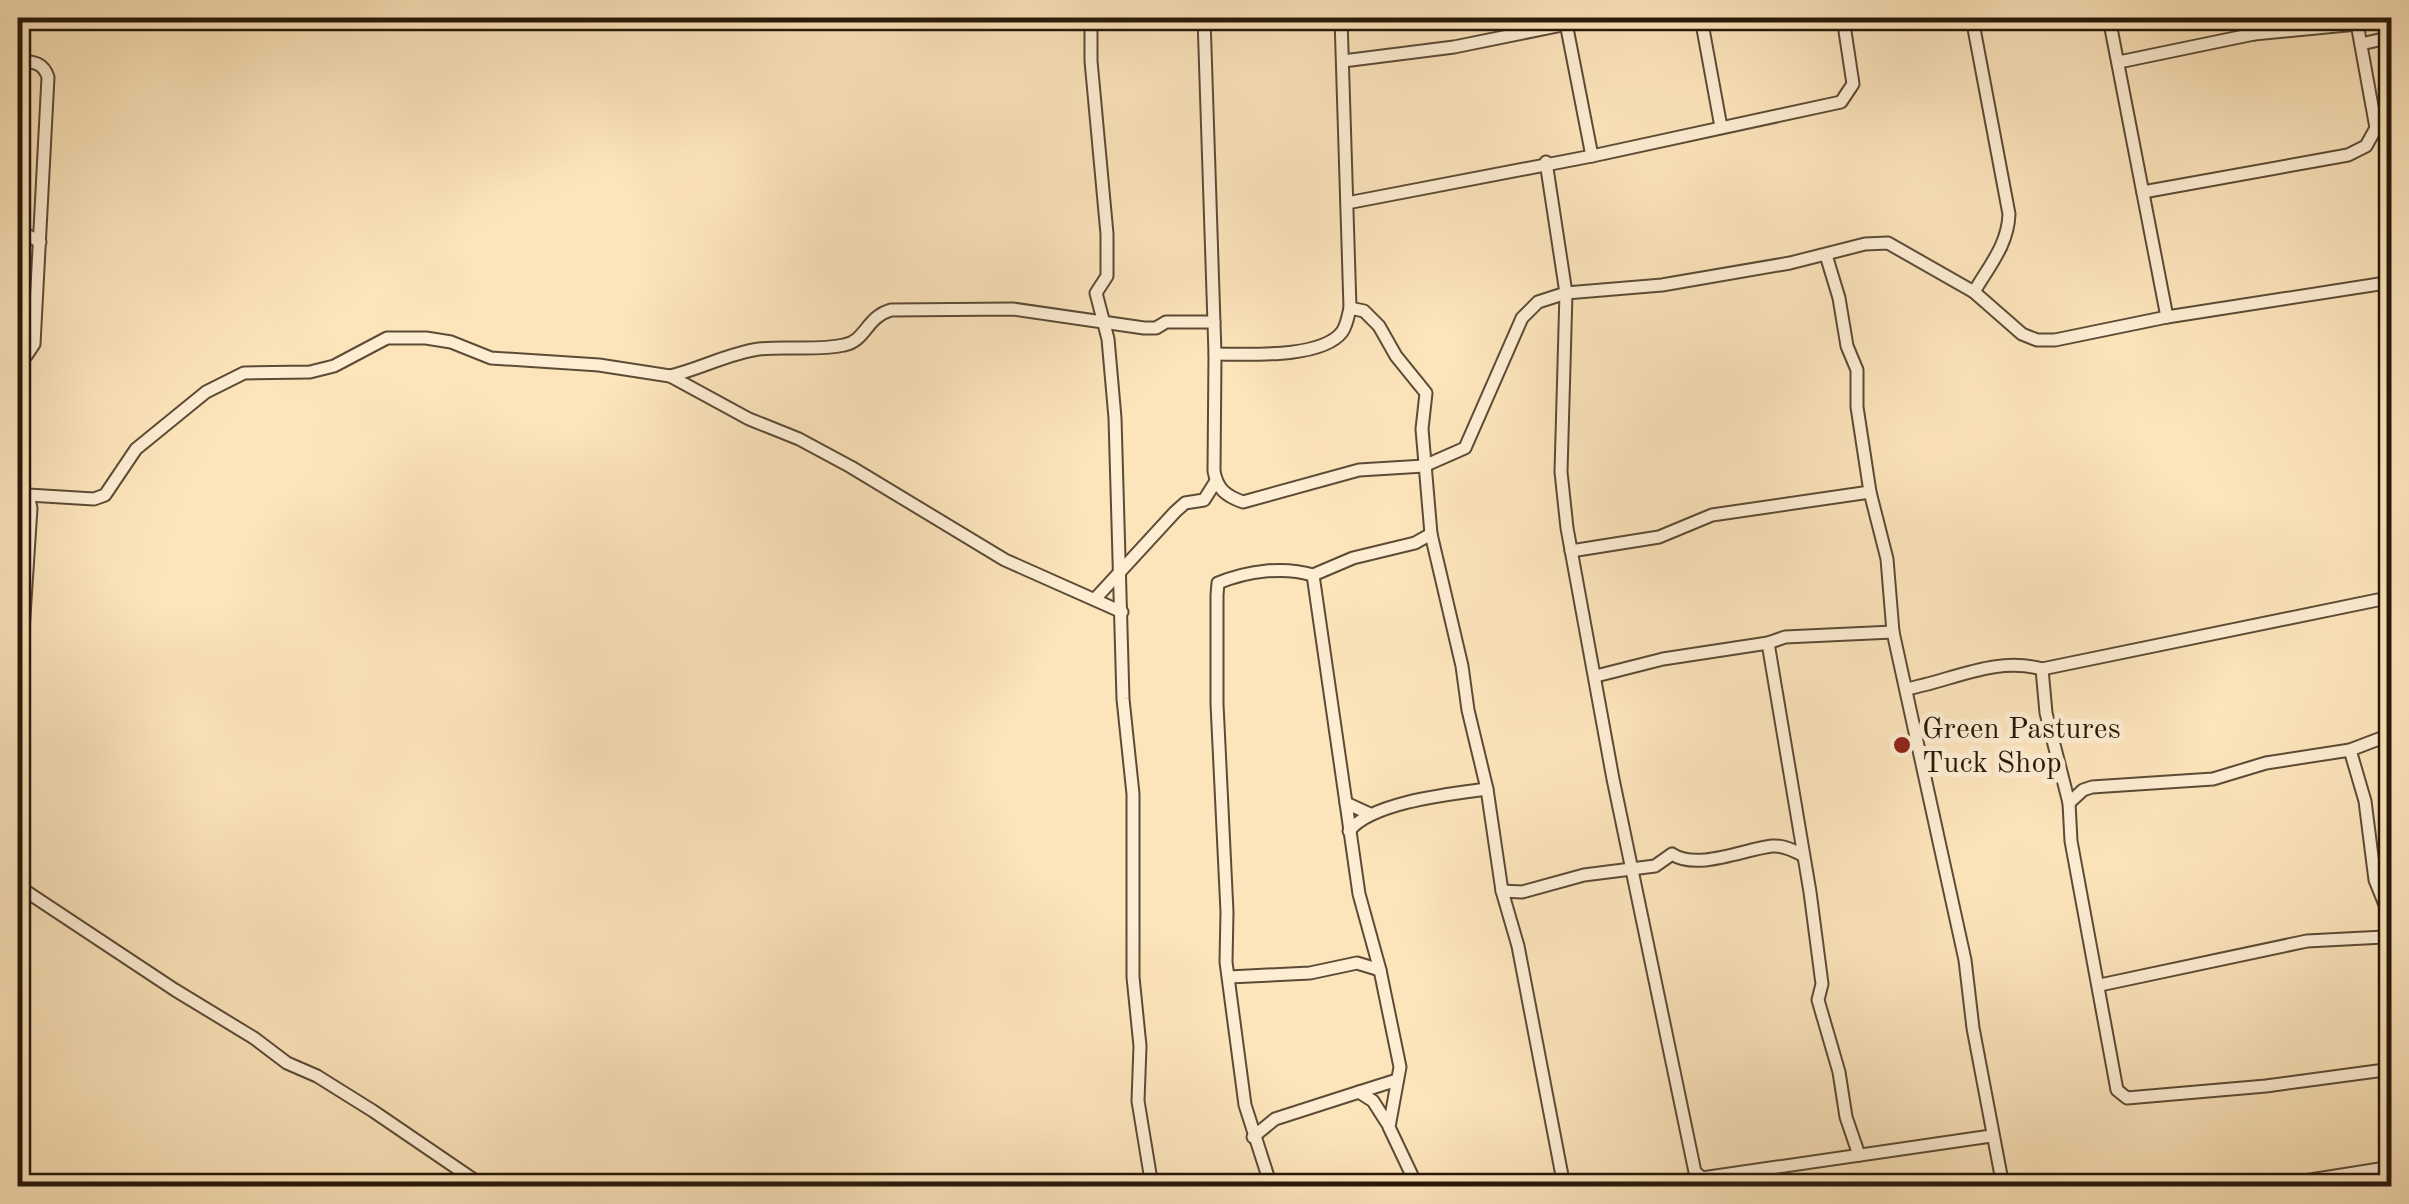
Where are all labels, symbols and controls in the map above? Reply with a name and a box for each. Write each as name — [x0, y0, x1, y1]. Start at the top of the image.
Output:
place label: Green Pastures Tuck Shop — [1922, 715, 2121, 779]
marker: Green Pastures Tuck Shop — [1891, 734, 1913, 756]

